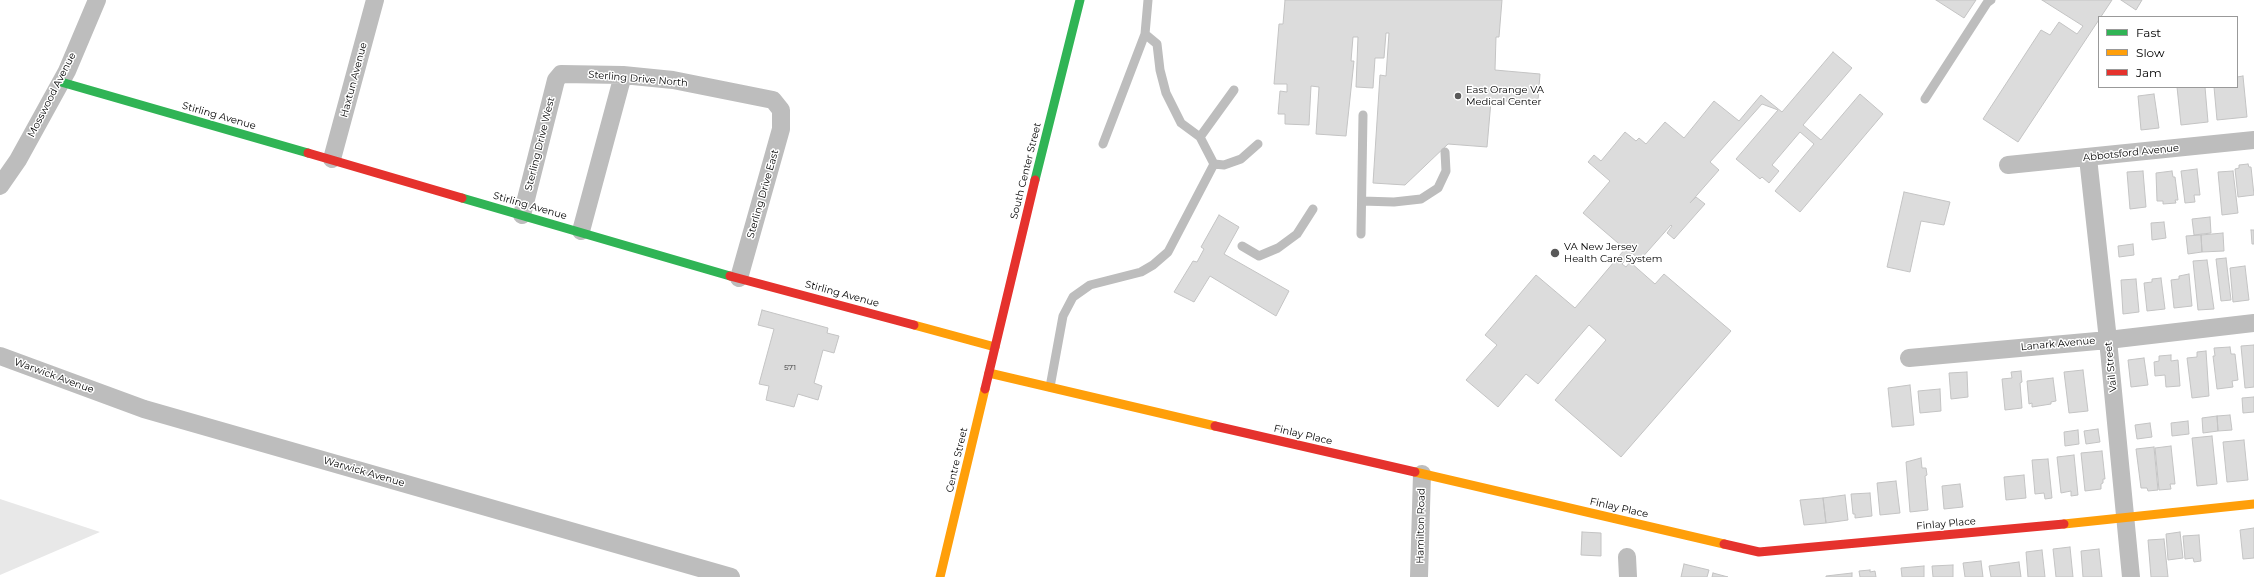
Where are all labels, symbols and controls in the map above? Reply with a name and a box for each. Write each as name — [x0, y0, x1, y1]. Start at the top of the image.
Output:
legend — [2098, 16, 2238, 88]
text: Fast — [2136, 25, 2161, 40]
street label: Haxtun Avenue — [338, 41, 370, 119]
text: Slow — [2136, 45, 2165, 60]
street label: Mosswood Avenue — [25, 50, 79, 140]
text: Jam — [2136, 65, 2162, 80]
street label: Sterling Drive North — [588, 69, 688, 89]
place label: East Orange VA Medical Center — [1466, 84, 1544, 108]
marker: East Orange VA Medical Center — [1453, 91, 1463, 101]
street label: Sterling Drive West — [523, 96, 557, 192]
street label: Stirling Avenue — [181, 100, 257, 132]
street label: South Center Street — [1008, 122, 1044, 220]
street label: Abbotsford Avenue — [2082, 142, 2180, 164]
street label: Sterling Drive East — [745, 148, 781, 240]
street label: Stirling Avenue — [492, 190, 568, 222]
place label: VA New Jersey Health Care System — [1564, 241, 1662, 264]
marker: VA New Jersey Health Care System — [1549, 247, 1561, 259]
street label: Stirling Avenue — [804, 278, 880, 310]
street label: Lanark Avenue — [2020, 335, 2096, 353]
street label: Vail Street — [2102, 341, 2120, 393]
street label: Warwick Avenue — [12, 356, 96, 396]
house number: 571 — [784, 363, 796, 373]
street label: Finlay Place — [1273, 422, 1333, 448]
street label: Centre Street — [944, 426, 970, 494]
street label: Warwick Avenue — [322, 455, 406, 489]
street label: Hamilton Road — [1414, 488, 1428, 564]
street label: Finlay Place — [1589, 495, 1649, 521]
street label: Finlay Place — [1916, 515, 1976, 533]

